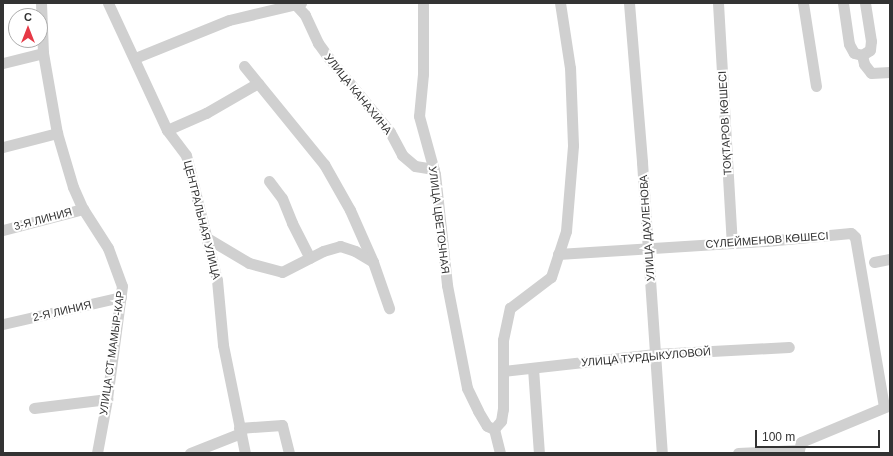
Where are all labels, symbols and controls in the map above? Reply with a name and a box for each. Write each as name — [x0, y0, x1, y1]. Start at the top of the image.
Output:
north arrow — [8, 8, 48, 48]
text: С — [24, 11, 32, 23]
street label: УЛИЦА КАНАХИНА — [321, 51, 395, 137]
street label: ТОҚТАРОВ КӨШЕСІ — [716, 71, 734, 175]
street label: ЦЕНТРАЛЬНАЯ УЛИЦА — [181, 159, 223, 281]
street label: УЛИЦА ЦВЕТОЧНАЯ — [426, 166, 452, 274]
street label: УЛИЦА ДАУЛЕНОВА — [637, 174, 657, 282]
street label: 3-Я ЛИНИЯ — [12, 205, 74, 233]
street label: СҮЛЕЙМЕНОВ КӨШЕСІ — [705, 229, 829, 251]
street label: УЛИЦА СТ МАМЫР-КАР — [97, 290, 127, 416]
street label: 2-Я ЛИНИЯ — [31, 298, 93, 324]
street label: УЛИЦА ТУРДЫКУЛОВОЙ — [581, 345, 711, 369]
scale bar — [757, 422, 882, 448]
text: 100 m — [762, 430, 795, 444]

